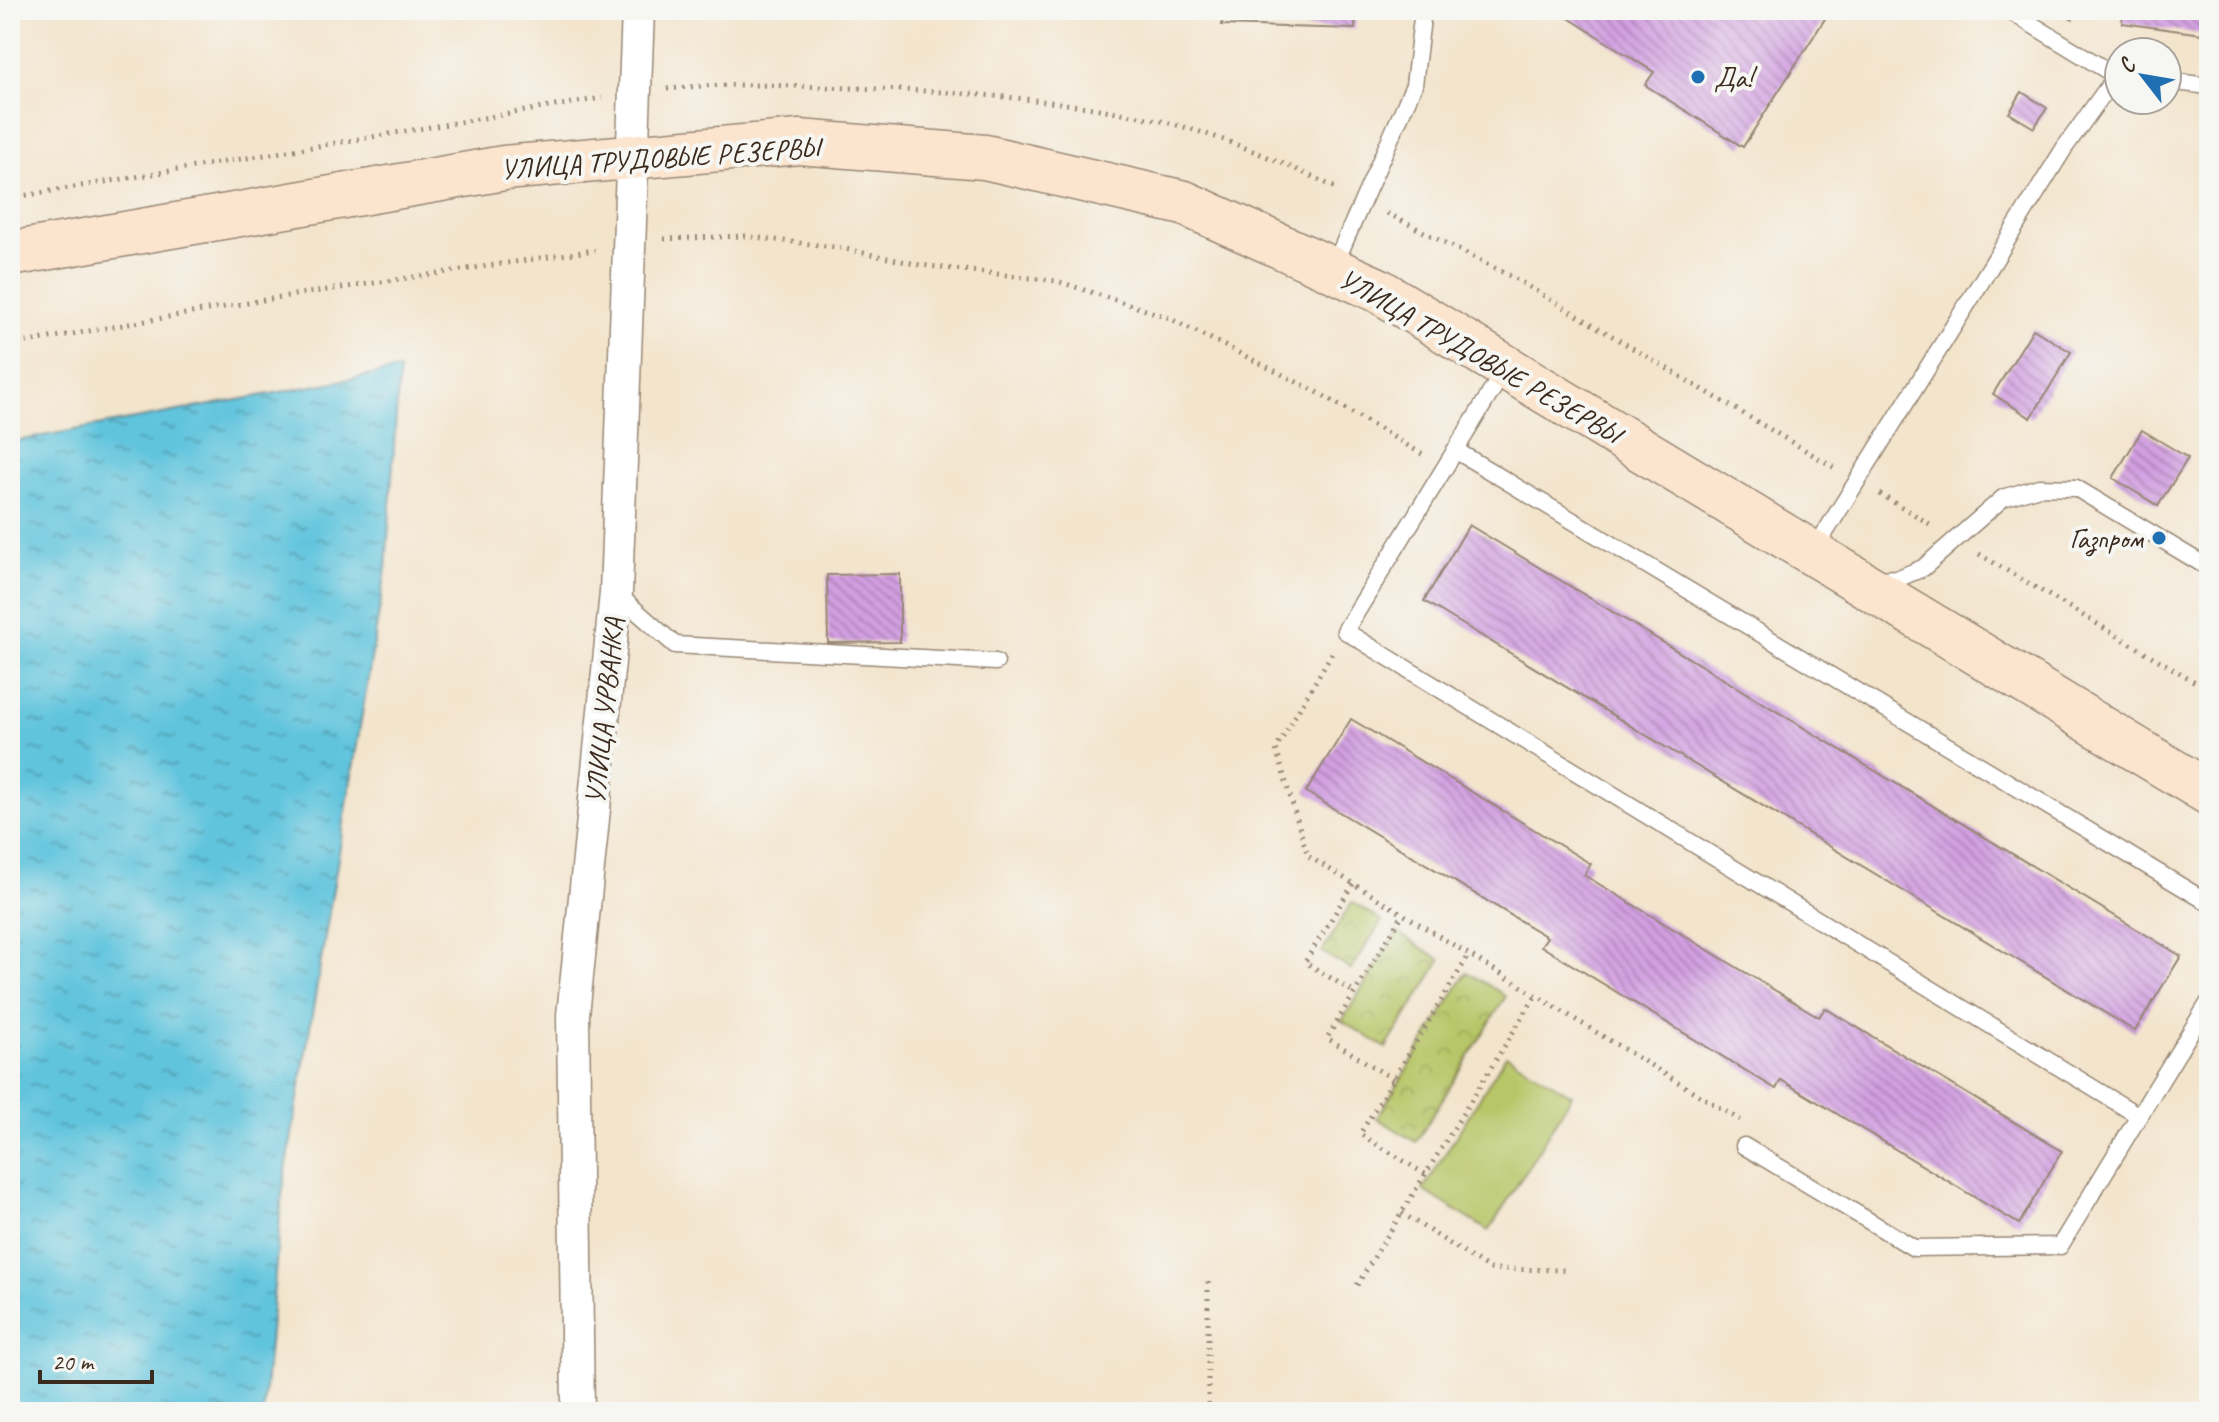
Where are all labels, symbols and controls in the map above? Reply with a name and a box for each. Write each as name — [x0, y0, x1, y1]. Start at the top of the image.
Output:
north arrow — [2103, 36, 2183, 116]
text: С — [2112, 52, 2143, 78]
place label: Да! — [1714, 60, 1758, 95]
marker: Да! — [1689, 68, 1707, 86]
street label: УЛИЦА ТРУДОВЫЕ РЕЗЕРВЫ — [499, 129, 825, 187]
street label: УЛИЦА ТРУДОВЫЕ РЕЗЕРВЫ — [1333, 261, 1631, 453]
place label: Газпром — [2070, 521, 2144, 557]
marker: Газпром — [2150, 529, 2168, 547]
street label: УЛИЦА УРВАНКА — [577, 615, 631, 806]
scale bar — [40, 1334, 152, 1384]
text: 20 m — [52, 1347, 95, 1377]

